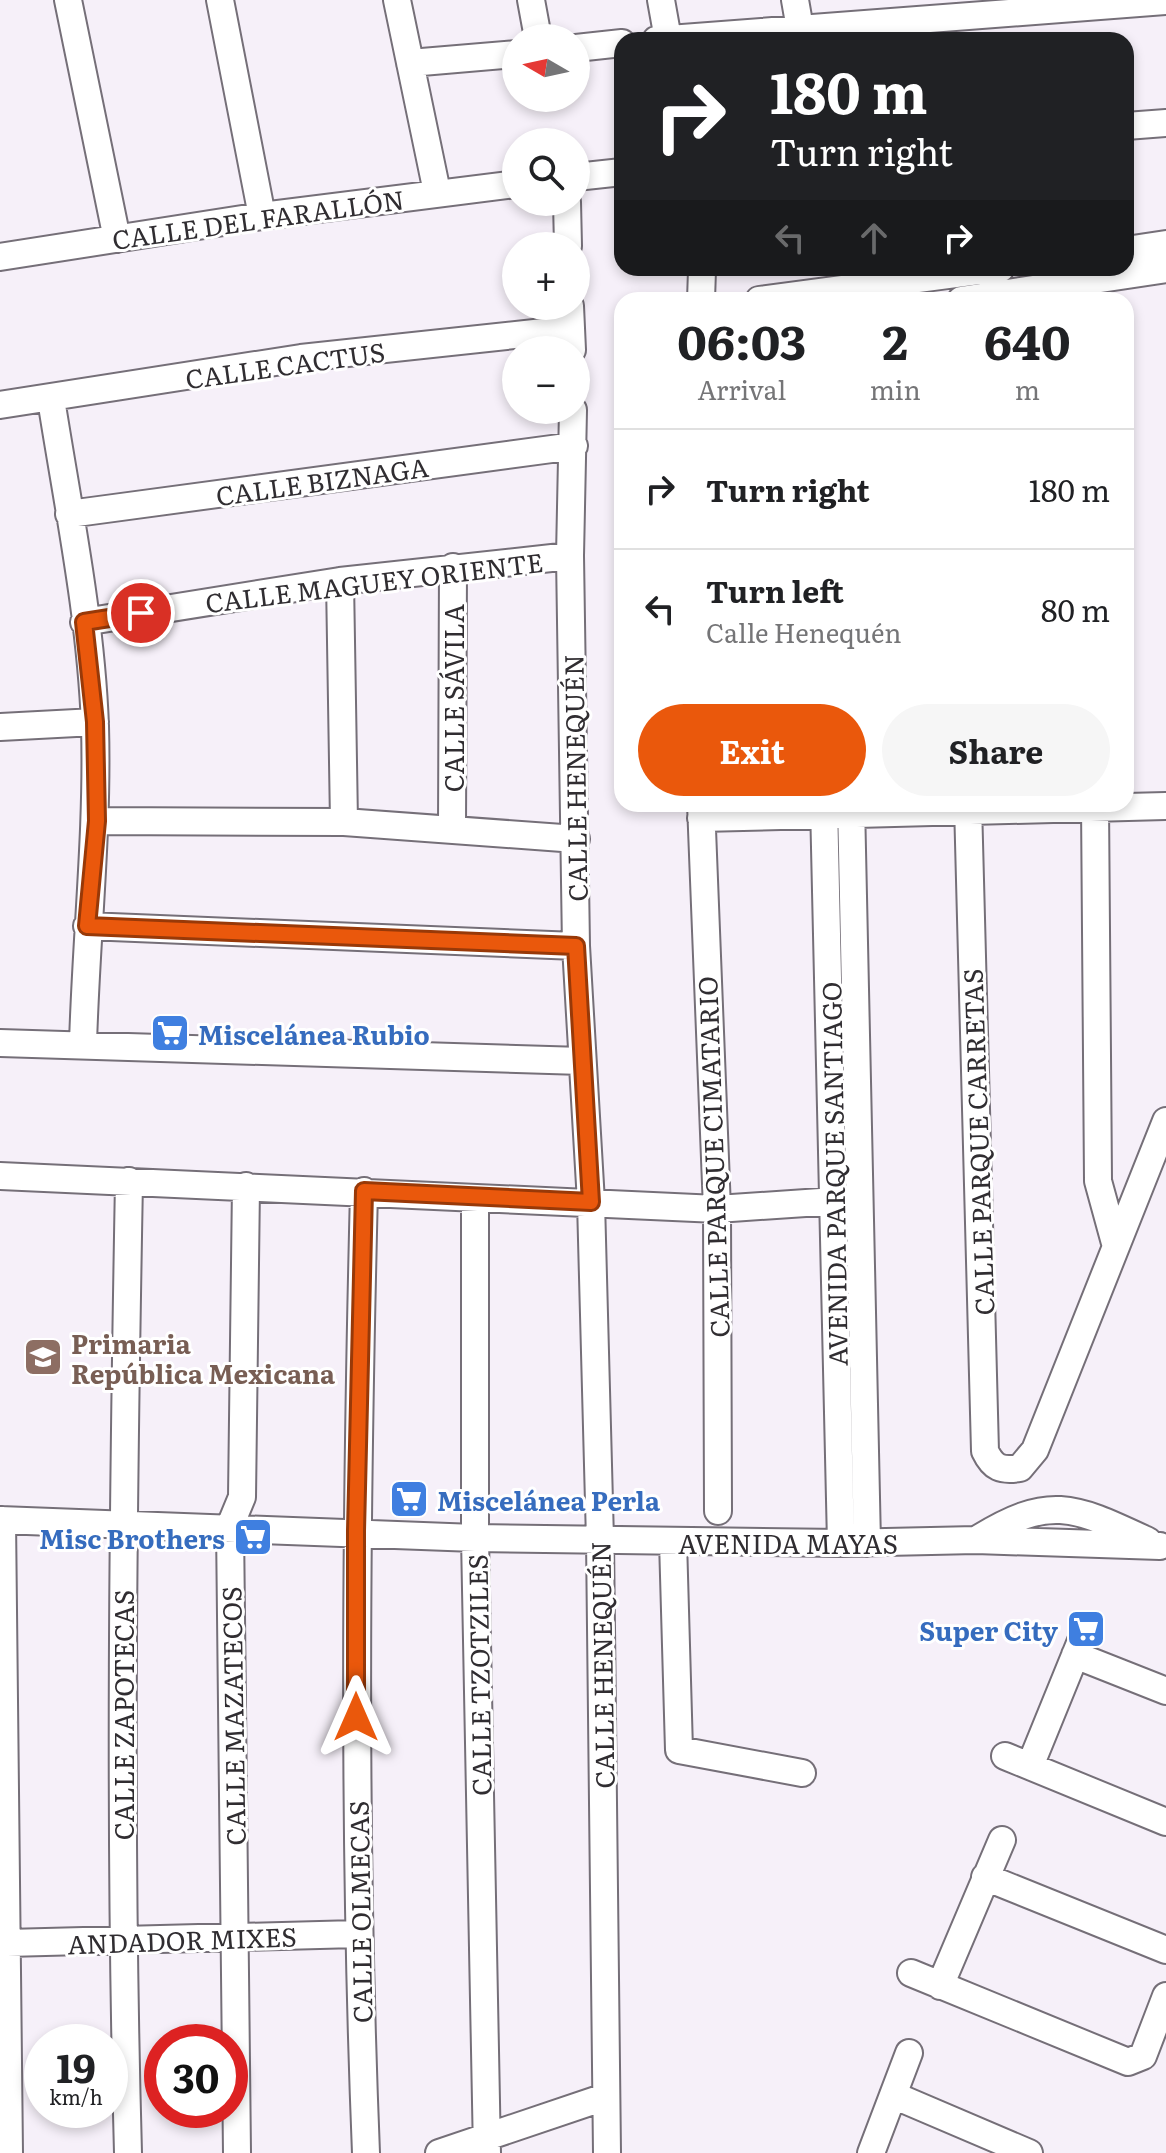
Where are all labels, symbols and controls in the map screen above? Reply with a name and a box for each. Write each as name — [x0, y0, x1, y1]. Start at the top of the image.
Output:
north arrow — [502, 24, 590, 112]
map controls — [502, 24, 590, 424]
text: 180 m — [770, 48, 928, 131]
icon: right — [638, 64, 742, 168]
text: Turn right — [770, 124, 953, 177]
button: search — [502, 128, 590, 216]
street label: CALLE DEL FARALLÓN — [109, 178, 407, 258]
icon: left — [768, 216, 812, 260]
icon: ahead — [852, 216, 896, 260]
icon: right — [936, 216, 980, 260]
button: + — [502, 232, 590, 320]
text: 06:03 — [677, 304, 806, 375]
text: 2 — [882, 304, 908, 375]
text: 640 — [984, 304, 1071, 375]
street label: CALLE CACTUS — [183, 331, 387, 397]
button: − — [502, 336, 590, 424]
text: Arrival — [697, 369, 786, 408]
text: min — [870, 369, 921, 408]
text: m — [1015, 369, 1040, 408]
street label: CALLE BIZNAGA — [213, 446, 431, 514]
icon: right — [638, 467, 682, 511]
text: Turn right — [706, 467, 870, 511]
text: 180 m — [1029, 467, 1110, 511]
street label: CALLE MAGUEY ORIENTE — [203, 541, 545, 621]
text: Turn left — [706, 568, 844, 612]
pin — [107, 579, 175, 647]
icon: left — [638, 587, 682, 631]
text: 80 m — [1041, 587, 1110, 631]
icon: arrive — [119, 591, 163, 635]
street label: CALLE SÁVILA — [433, 604, 472, 792]
text: Calle Henequén — [706, 612, 901, 651]
street label: CALLE HENEQUÉN — [552, 654, 596, 902]
button: Exit — [638, 704, 866, 796]
button: Share — [882, 704, 1110, 796]
street label: CALLE PARQUE CARRETAS — [951, 968, 1003, 1316]
street label: CALLE PARQUE CIMATARIO — [686, 976, 738, 1338]
street label: AVENIDA PARQUE SANTIAGO — [810, 981, 856, 1367]
supermarket icon: Miscelánea Rubio — [149, 1012, 191, 1054]
place label: Miscelánea Rubio — [198, 1014, 430, 1053]
place label: Primaria República Mexicana — [71, 1323, 335, 1392]
school or university icon: Primaria República Mexicana — [22, 1336, 64, 1378]
supermarket icon: Miscelánea Perla — [388, 1478, 430, 1520]
place label: Miscelánea Perla — [437, 1480, 660, 1519]
supermarket icon: Misc Brothers — [232, 1516, 274, 1558]
place label: Misc Brothers — [39, 1518, 225, 1557]
street label: AVENIDA MAYAS — [678, 1523, 898, 1562]
street label: CALLE HENEQUÉN — [579, 1541, 623, 1789]
street label: CALLE TZOTZILES — [456, 1554, 500, 1796]
street label: CALLE MAZATECOS — [210, 1586, 254, 1846]
street label: CALLE ZAPOTECAS — [103, 1590, 142, 1840]
supermarket icon: Super City — [1065, 1608, 1107, 1650]
place label: Super City — [919, 1610, 1058, 1649]
position arrow — [314, 1675, 398, 1759]
street label: CALLE OLMECAS — [338, 1800, 380, 2024]
street label: ANDADOR MIXES — [67, 1916, 297, 1962]
speed limit sign: 30 — [144, 2024, 248, 2128]
text: 19 — [56, 2036, 96, 2095]
text: km/h — [49, 2081, 103, 2111]

